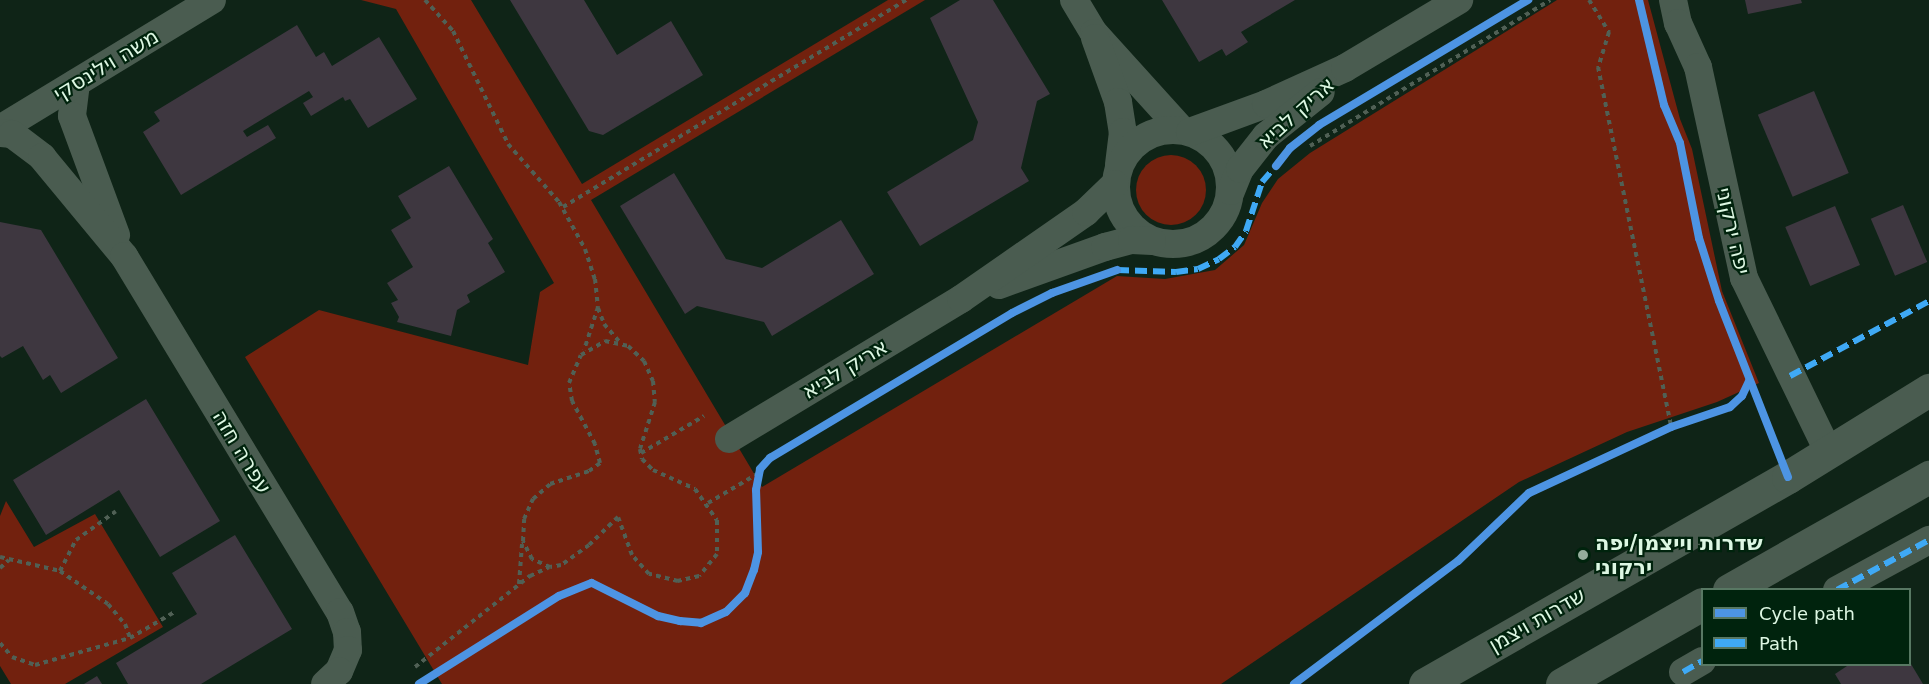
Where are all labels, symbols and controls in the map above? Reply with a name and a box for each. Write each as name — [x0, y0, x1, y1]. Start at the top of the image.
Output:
street label: משה וילינסקי — [49, 24, 163, 106]
street label: אריק לביא — [1252, 72, 1340, 154]
street label: יפה ירקוני — [1711, 185, 1755, 277]
street label: אריק לביא — [798, 334, 892, 404]
street label: עפרה חזה — [207, 406, 277, 498]
place label: שדרות וייצמן/יפה ירקוני — [1595, 530, 1763, 580]
marker: שדרות וייצמן/יפה ירקוני — [1576, 548, 1590, 562]
street label: שדרות ויצמן — [1484, 582, 1590, 658]
legend — [1701, 588, 1911, 666]
text: Cycle path — [1759, 603, 1855, 624]
text: Path — [1759, 633, 1799, 654]

